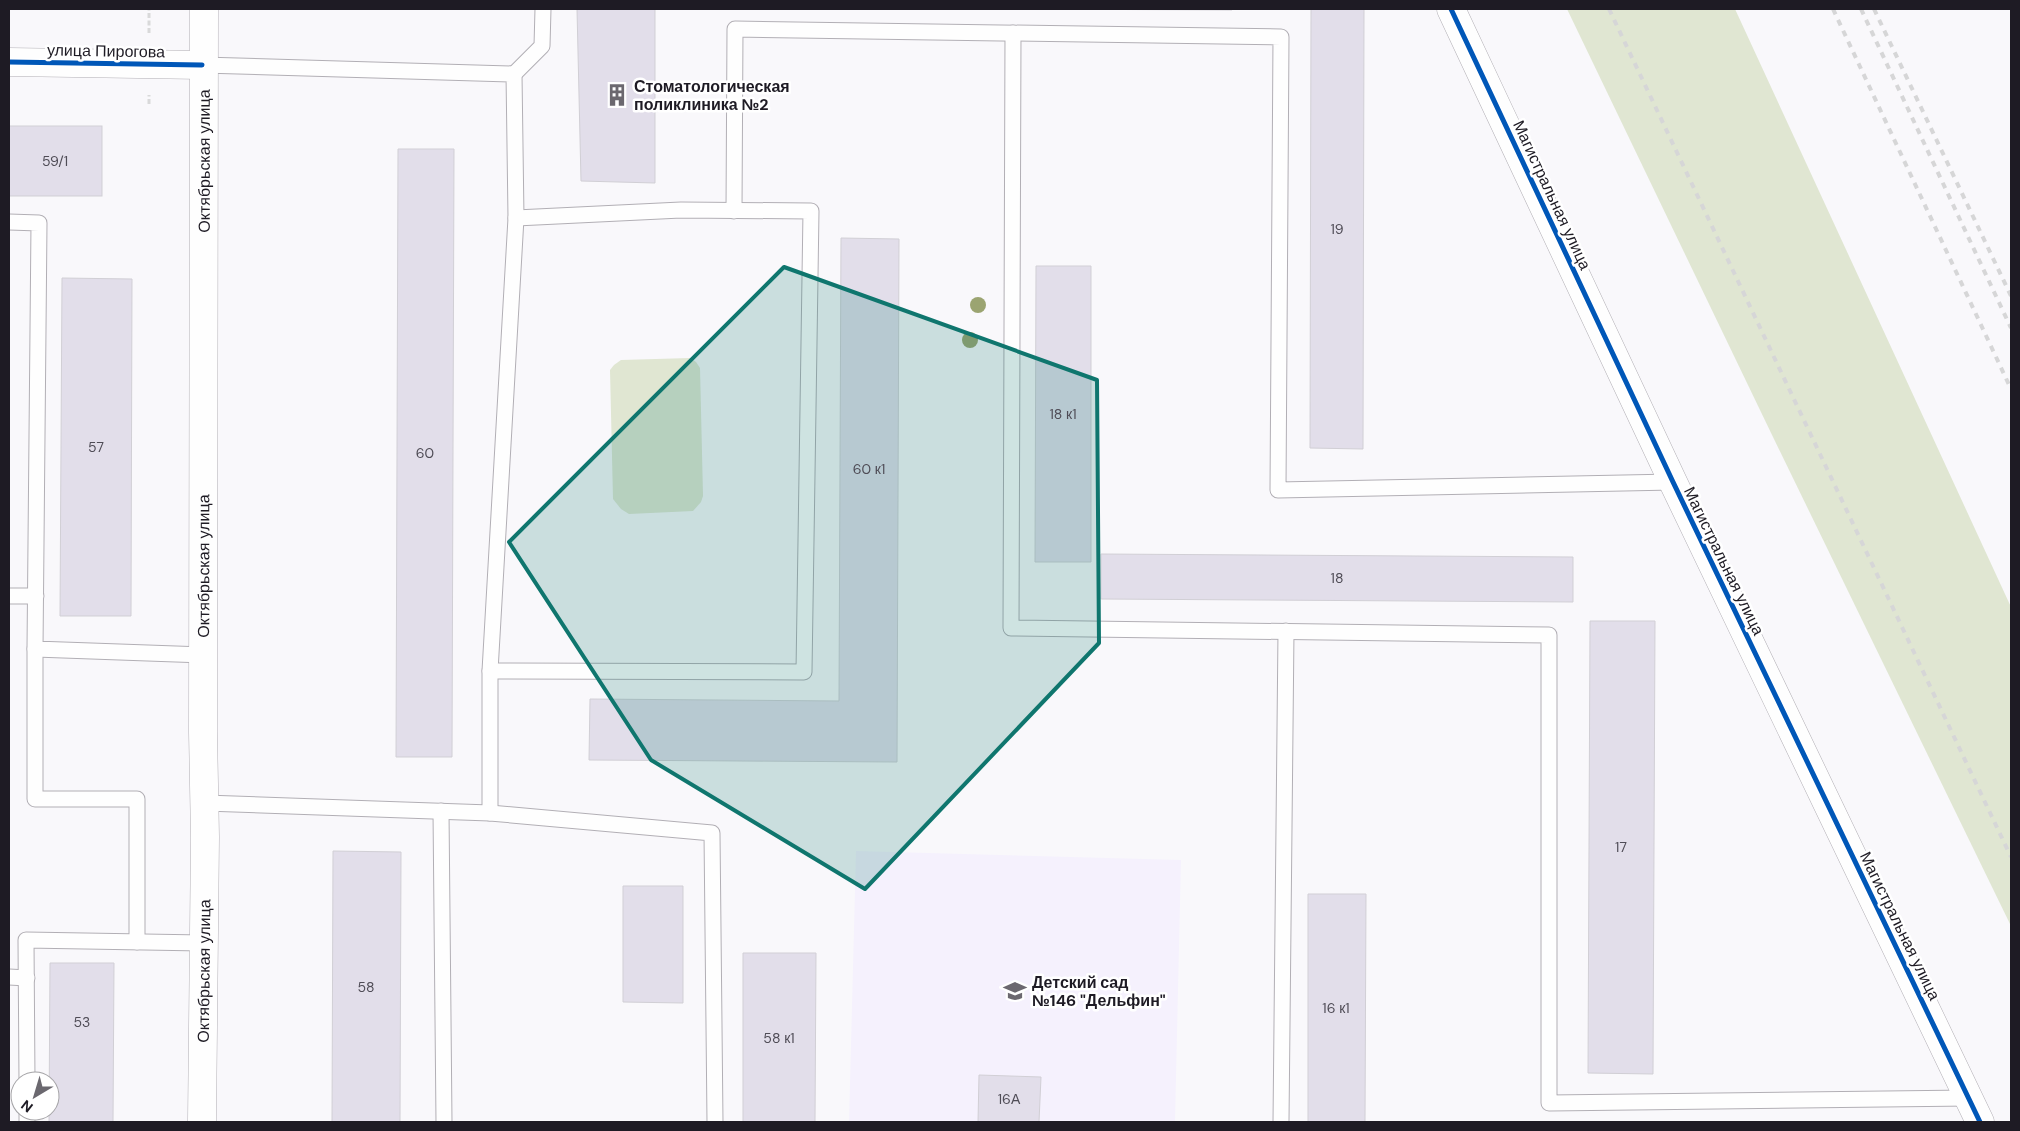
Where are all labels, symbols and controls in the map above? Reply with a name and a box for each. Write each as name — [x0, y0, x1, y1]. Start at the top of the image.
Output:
street label: улица Пирогова — [47, 39, 165, 63]
place label: Стоматологическая поликлиника №2 — [634, 76, 790, 115]
building icon: Стоматологическая поликлиника №2 — [604, 82, 630, 108]
street label: Октябрьская улица — [193, 89, 214, 233]
street label: Магистральная улица — [1508, 117, 1596, 273]
house number: 59/1 — [42, 152, 68, 170]
house number: 19 — [1330, 220, 1344, 238]
house number: 18 к1 — [1049, 405, 1077, 423]
house number: 57 — [88, 438, 104, 456]
house number: 60 — [416, 444, 434, 462]
house number: 60 к1 — [853, 460, 885, 478]
street label: Магистральная улица — [1679, 483, 1769, 639]
street label: Октябрьская улица — [193, 494, 214, 638]
house number: 18 — [1331, 569, 1343, 587]
house number: 17 — [1615, 838, 1627, 856]
street label: Магистральная улица — [1855, 848, 1945, 1004]
street label: Октябрьская улица — [192, 899, 215, 1043]
place label: Детский сад №146 "Дельфин" — [1032, 972, 1166, 1011]
house number: 58 — [357, 978, 375, 996]
school or university icon: Детский сад №146 "Дельфин" — [1002, 978, 1028, 1004]
house number: 16 к1 — [1322, 999, 1350, 1017]
house number: 53 — [74, 1013, 90, 1031]
house number: 58 к1 — [763, 1029, 795, 1047]
north arrow — [10, 1071, 60, 1121]
house number: 16А — [998, 1090, 1021, 1108]
text: N — [17, 1096, 37, 1116]

